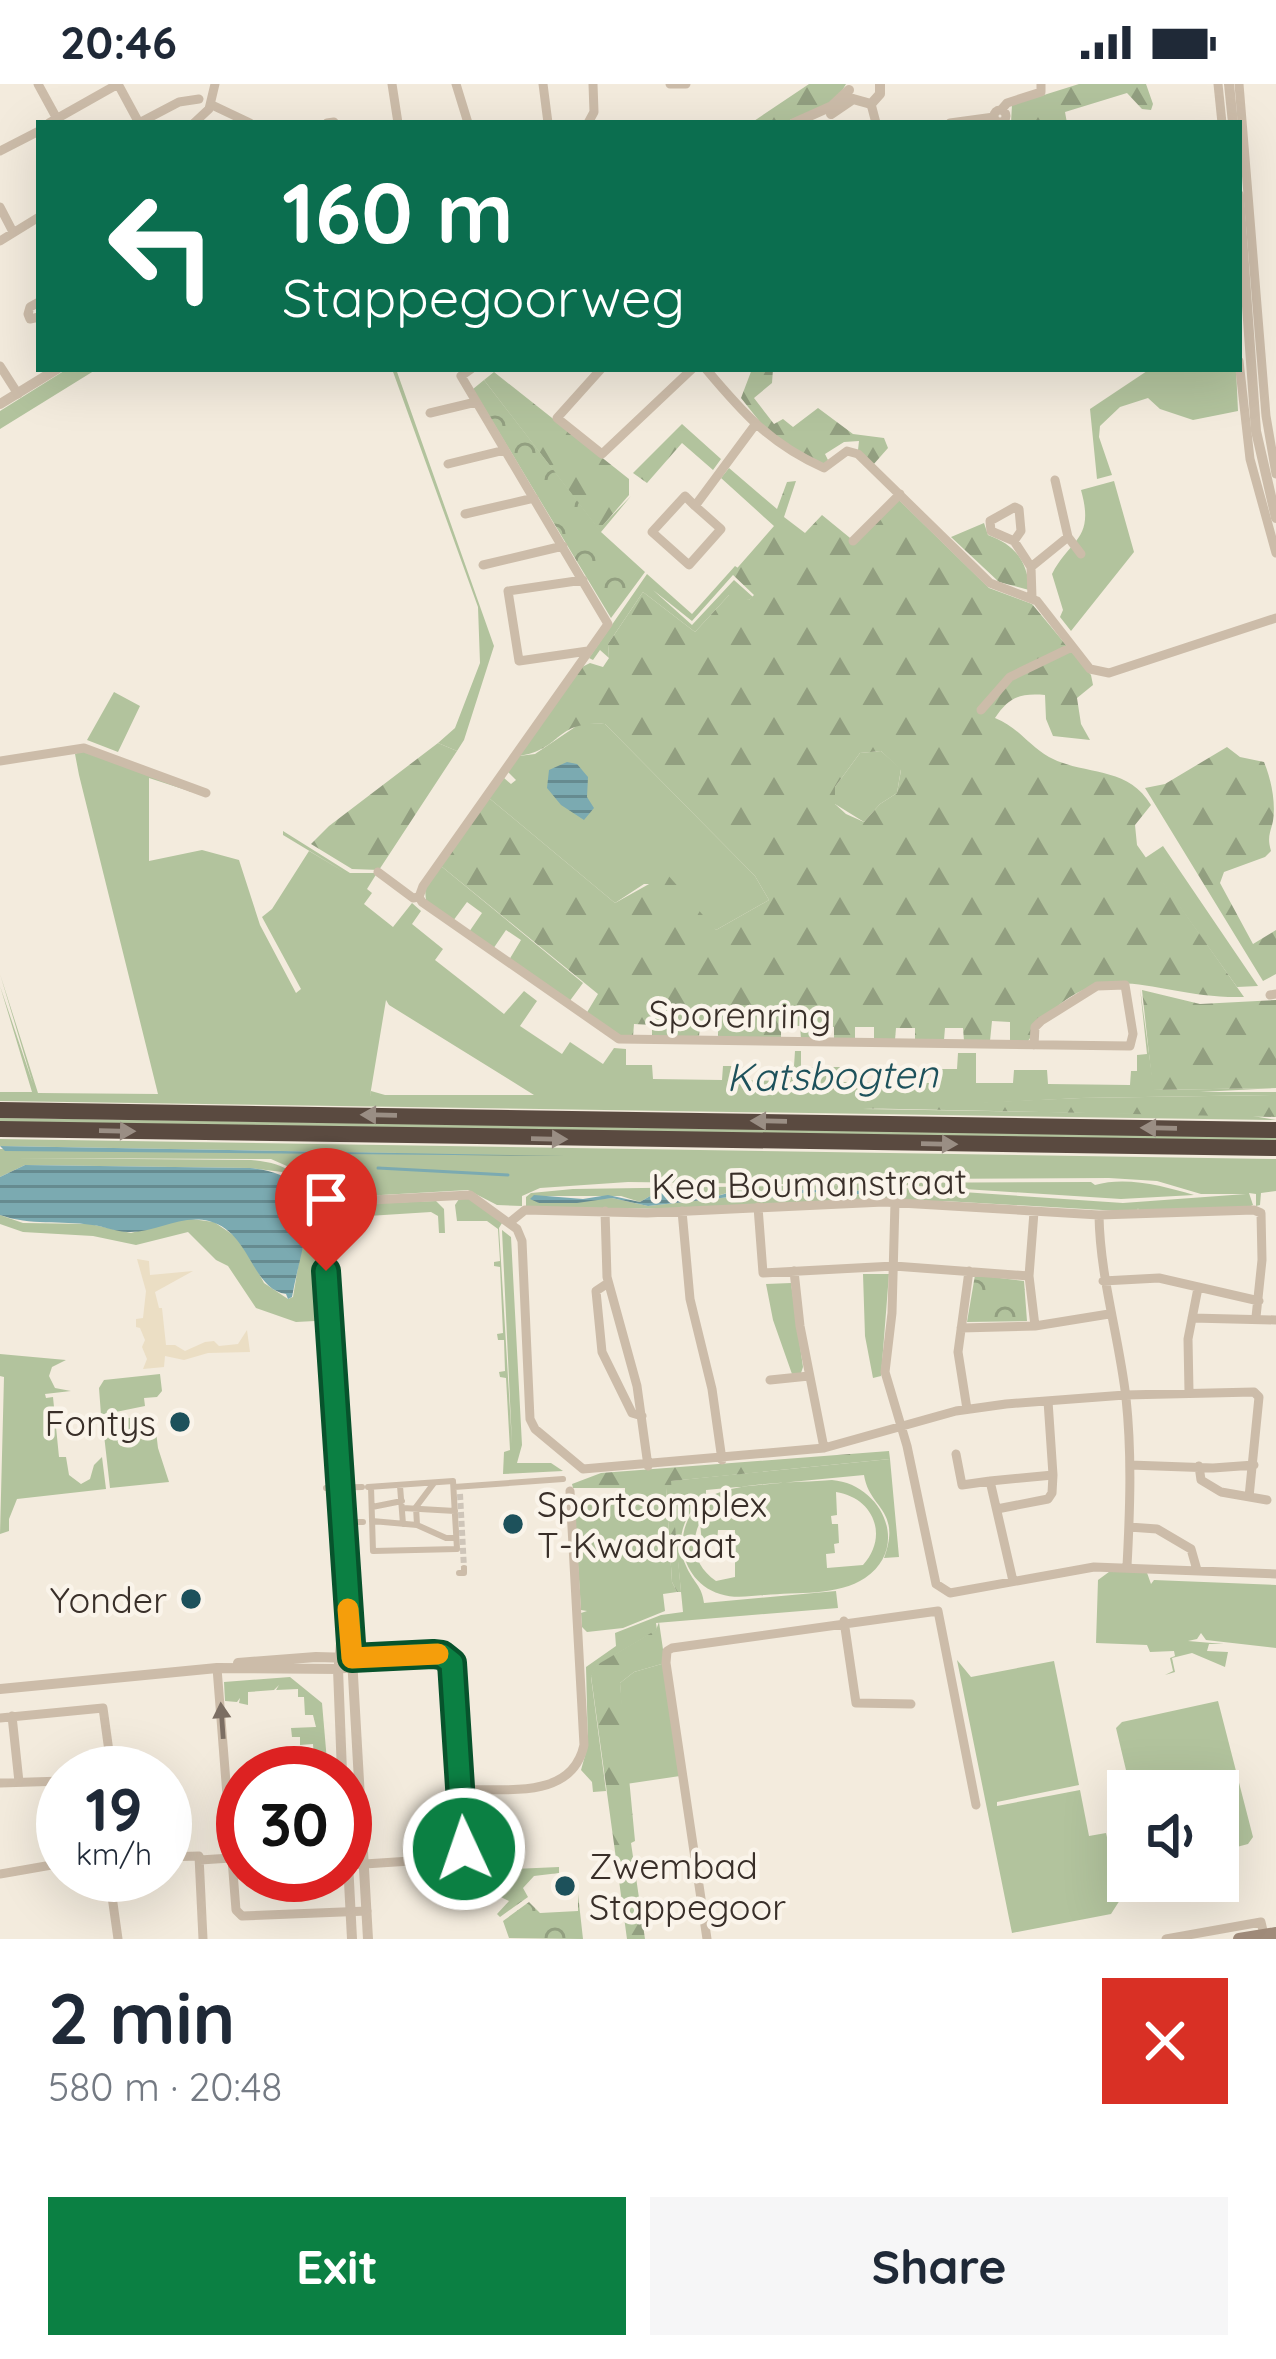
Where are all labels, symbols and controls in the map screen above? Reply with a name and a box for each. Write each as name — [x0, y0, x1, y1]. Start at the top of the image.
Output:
text: 20:46 — [60, 14, 177, 70]
text: 160 m — [282, 159, 514, 264]
icon: left — [84, 168, 240, 324]
text: Stappegoorweg — [282, 263, 685, 331]
street label: Sporenring — [648, 990, 832, 1038]
water label: Katsbogten — [726, 1049, 940, 1101]
one-way arrow — [359, 1105, 397, 1124]
one-way arrow — [749, 1111, 787, 1131]
one-way arrow — [1139, 1118, 1177, 1137]
one-way arrow — [99, 1122, 137, 1141]
one-way arrow — [531, 1129, 569, 1149]
one-way arrow — [921, 1134, 959, 1154]
pin — [275, 1148, 377, 1271]
street label: Kea Boumanstraat — [651, 1158, 967, 1208]
icon: arrive — [293, 1166, 359, 1232]
place label: Fontys — [44, 1400, 156, 1445]
marker: Fontys — [167, 1409, 193, 1435]
place label: Sportcomplex T-Kwadraat — [537, 1481, 767, 1567]
marker: Sportcomplex T-Kwadraat — [500, 1511, 526, 1537]
place label: Yonder — [50, 1577, 167, 1622]
marker: Yonder — [178, 1586, 204, 1612]
one-way arrow — [212, 1702, 231, 1739]
speed limit sign: 30 — [216, 1746, 372, 1902]
map controls — [1107, 1770, 1239, 1902]
button: sound — [1107, 1770, 1239, 1902]
text: 19 — [85, 1771, 143, 1846]
position arrow — [401, 1786, 527, 1912]
text: km/h — [76, 1835, 152, 1873]
place label: Zwembad Stappegoor — [589, 1843, 786, 1929]
marker: Zwembad Stappegoor — [552, 1873, 578, 1899]
text: 2 min — [48, 1972, 235, 2062]
button: close — [1102, 1978, 1228, 2104]
text: 580 m · 20:48 — [48, 2062, 282, 2111]
button: Exit — [48, 2197, 626, 2335]
button: Share — [650, 2197, 1228, 2335]

